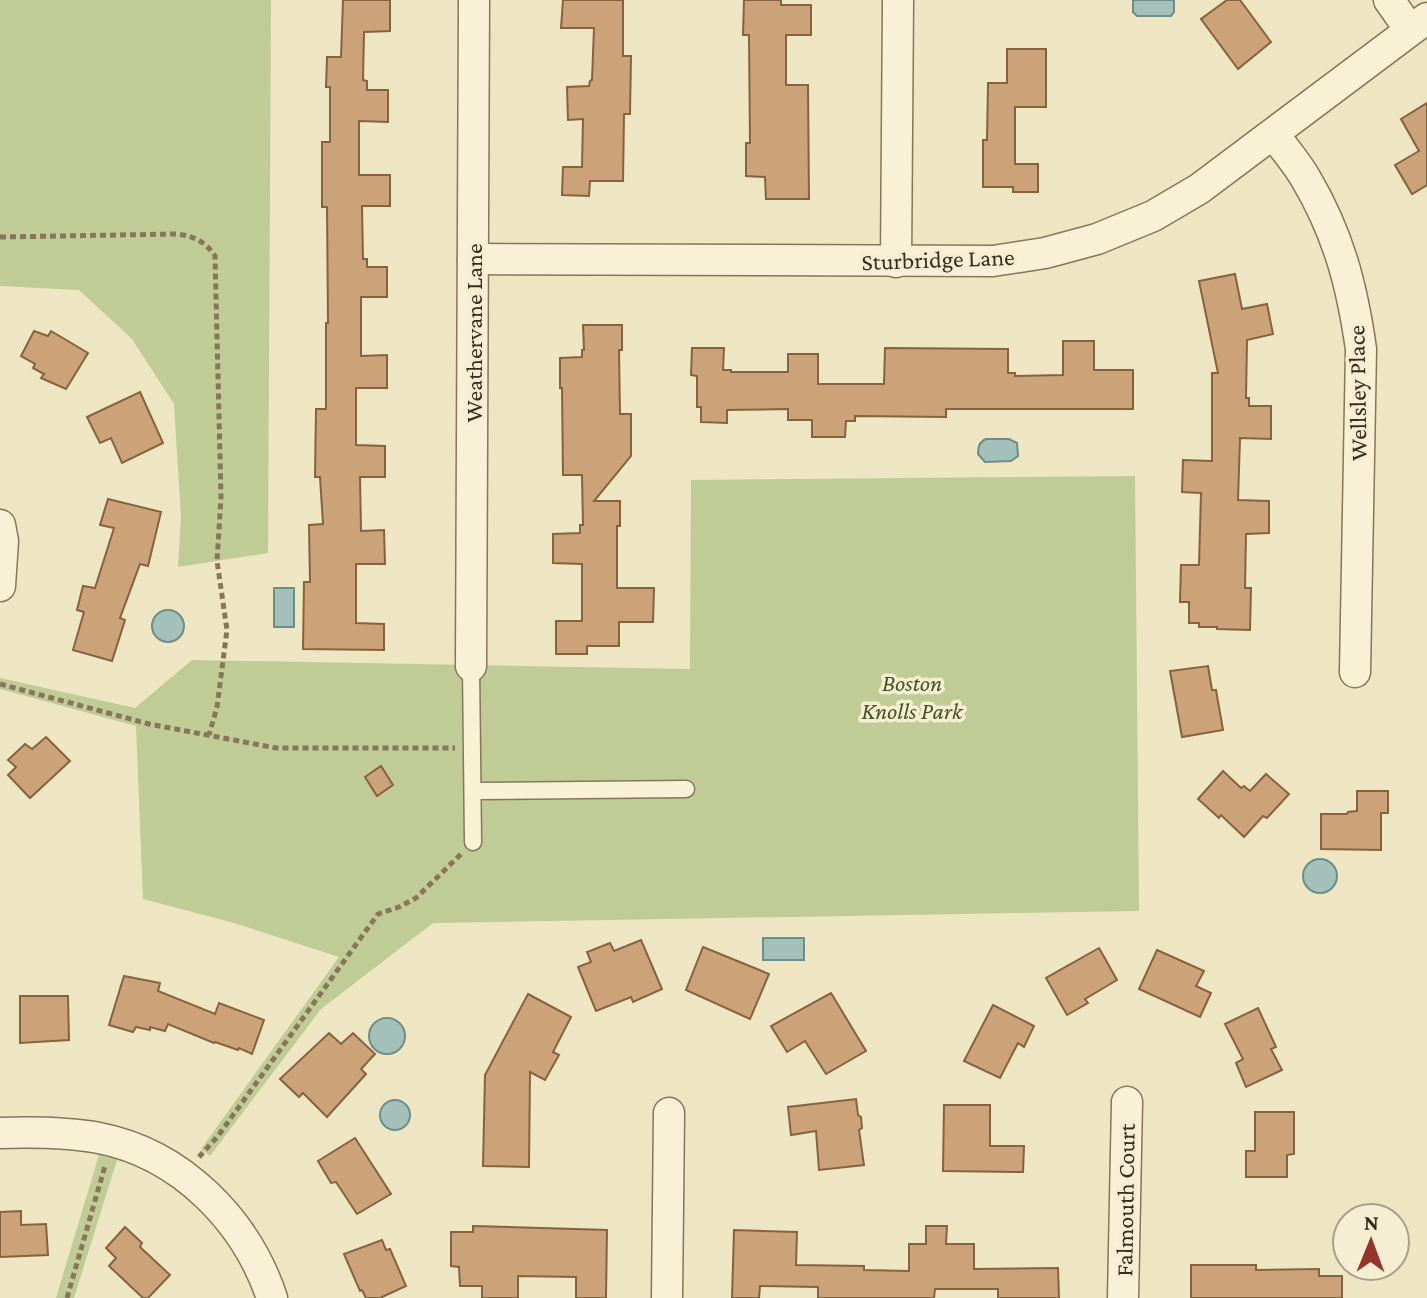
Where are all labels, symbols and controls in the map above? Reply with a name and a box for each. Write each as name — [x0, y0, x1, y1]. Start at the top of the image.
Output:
street label: Weathervane Lane — [460, 243, 487, 423]
street label: Sturbridge Lane — [861, 243, 1015, 275]
street label: Wellsley Place — [1342, 325, 1372, 461]
park label: Boston Knolls Park — [862, 669, 964, 724]
street label: Falmouth Court — [1110, 1122, 1140, 1277]
north arrow — [1331, 1202, 1411, 1282]
text: N — [1364, 1210, 1379, 1235]

